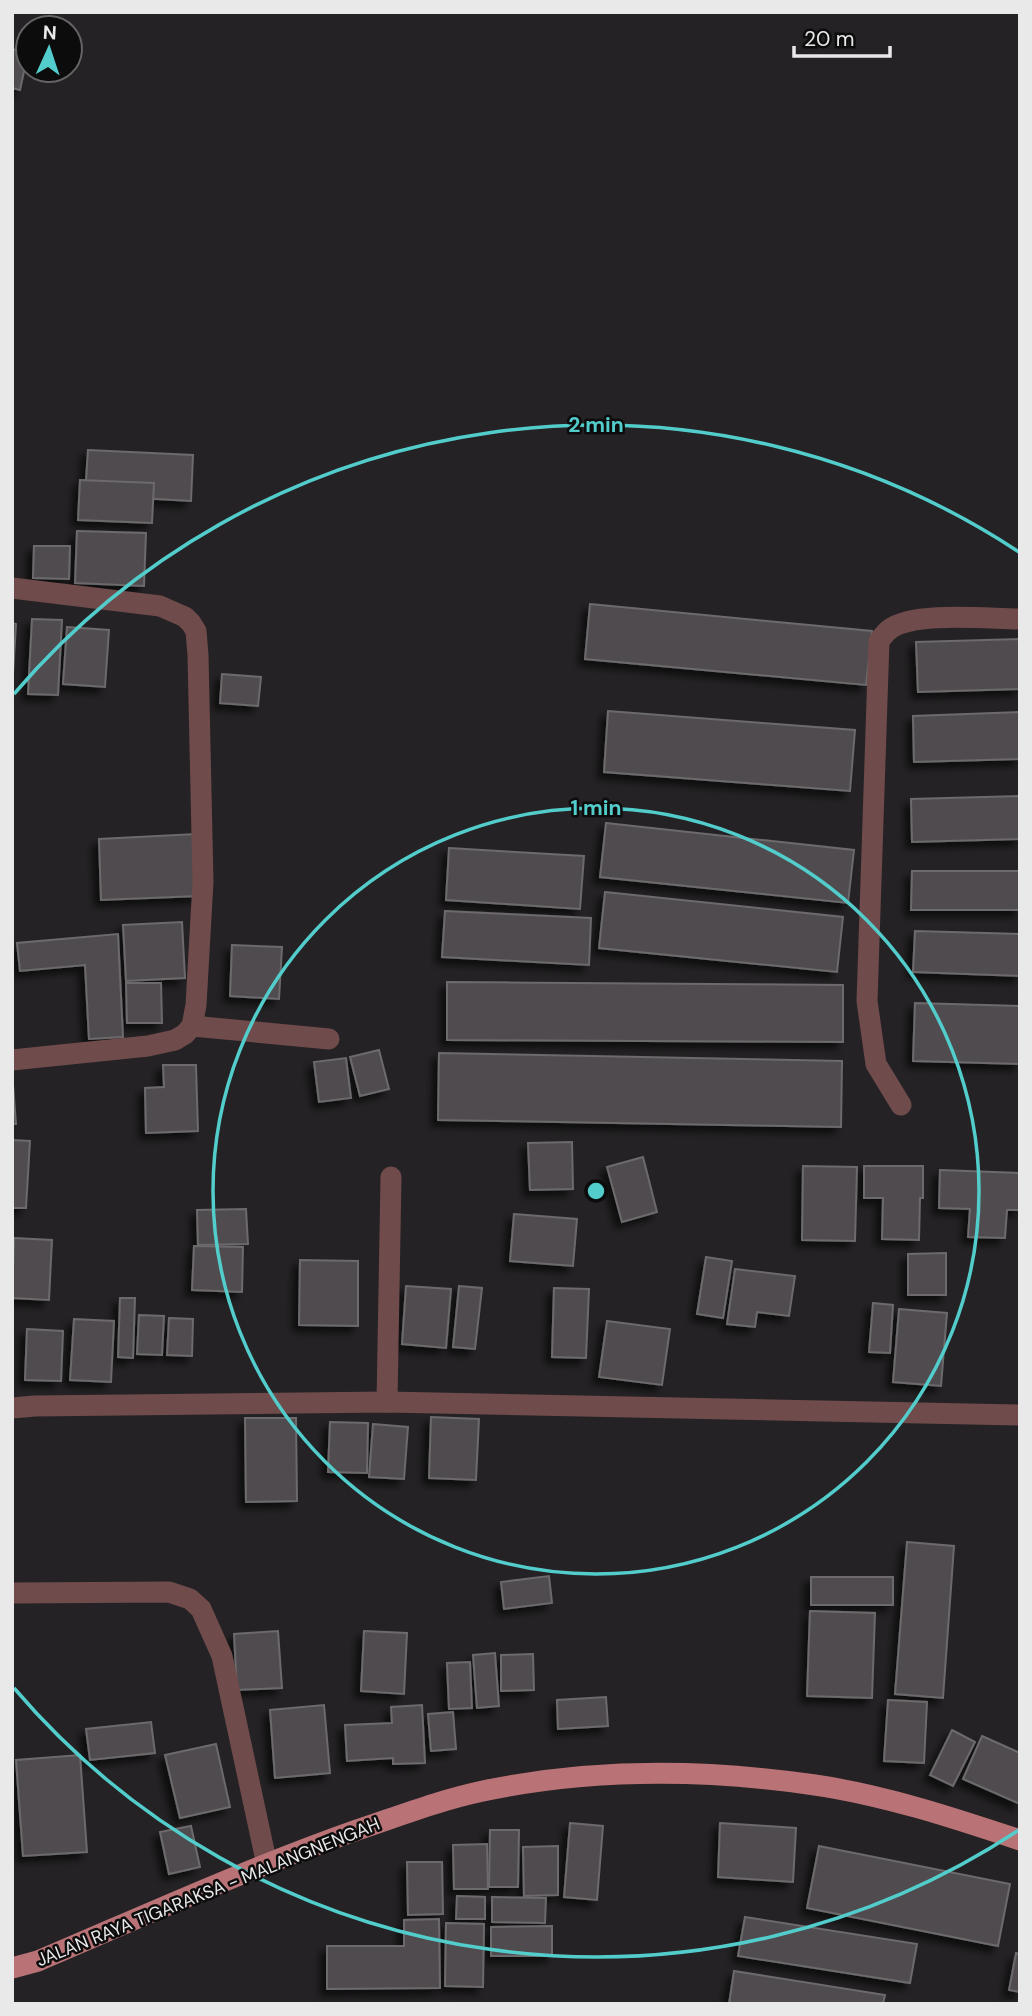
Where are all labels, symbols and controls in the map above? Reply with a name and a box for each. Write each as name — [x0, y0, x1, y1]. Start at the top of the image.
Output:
north arrow — [14, 14, 84, 84]
scale bar — [794, 14, 890, 58]
text: N — [42, 20, 57, 45]
text: 20 m — [804, 25, 855, 53]
text: 2 min — [568, 411, 624, 439]
text: 1 min — [570, 794, 622, 822]
centre of rings — [584, 1179, 608, 1203]
street label: JALAN RAYA TIGARAKSA - MALANGNENGAH — [33, 1812, 383, 1972]

